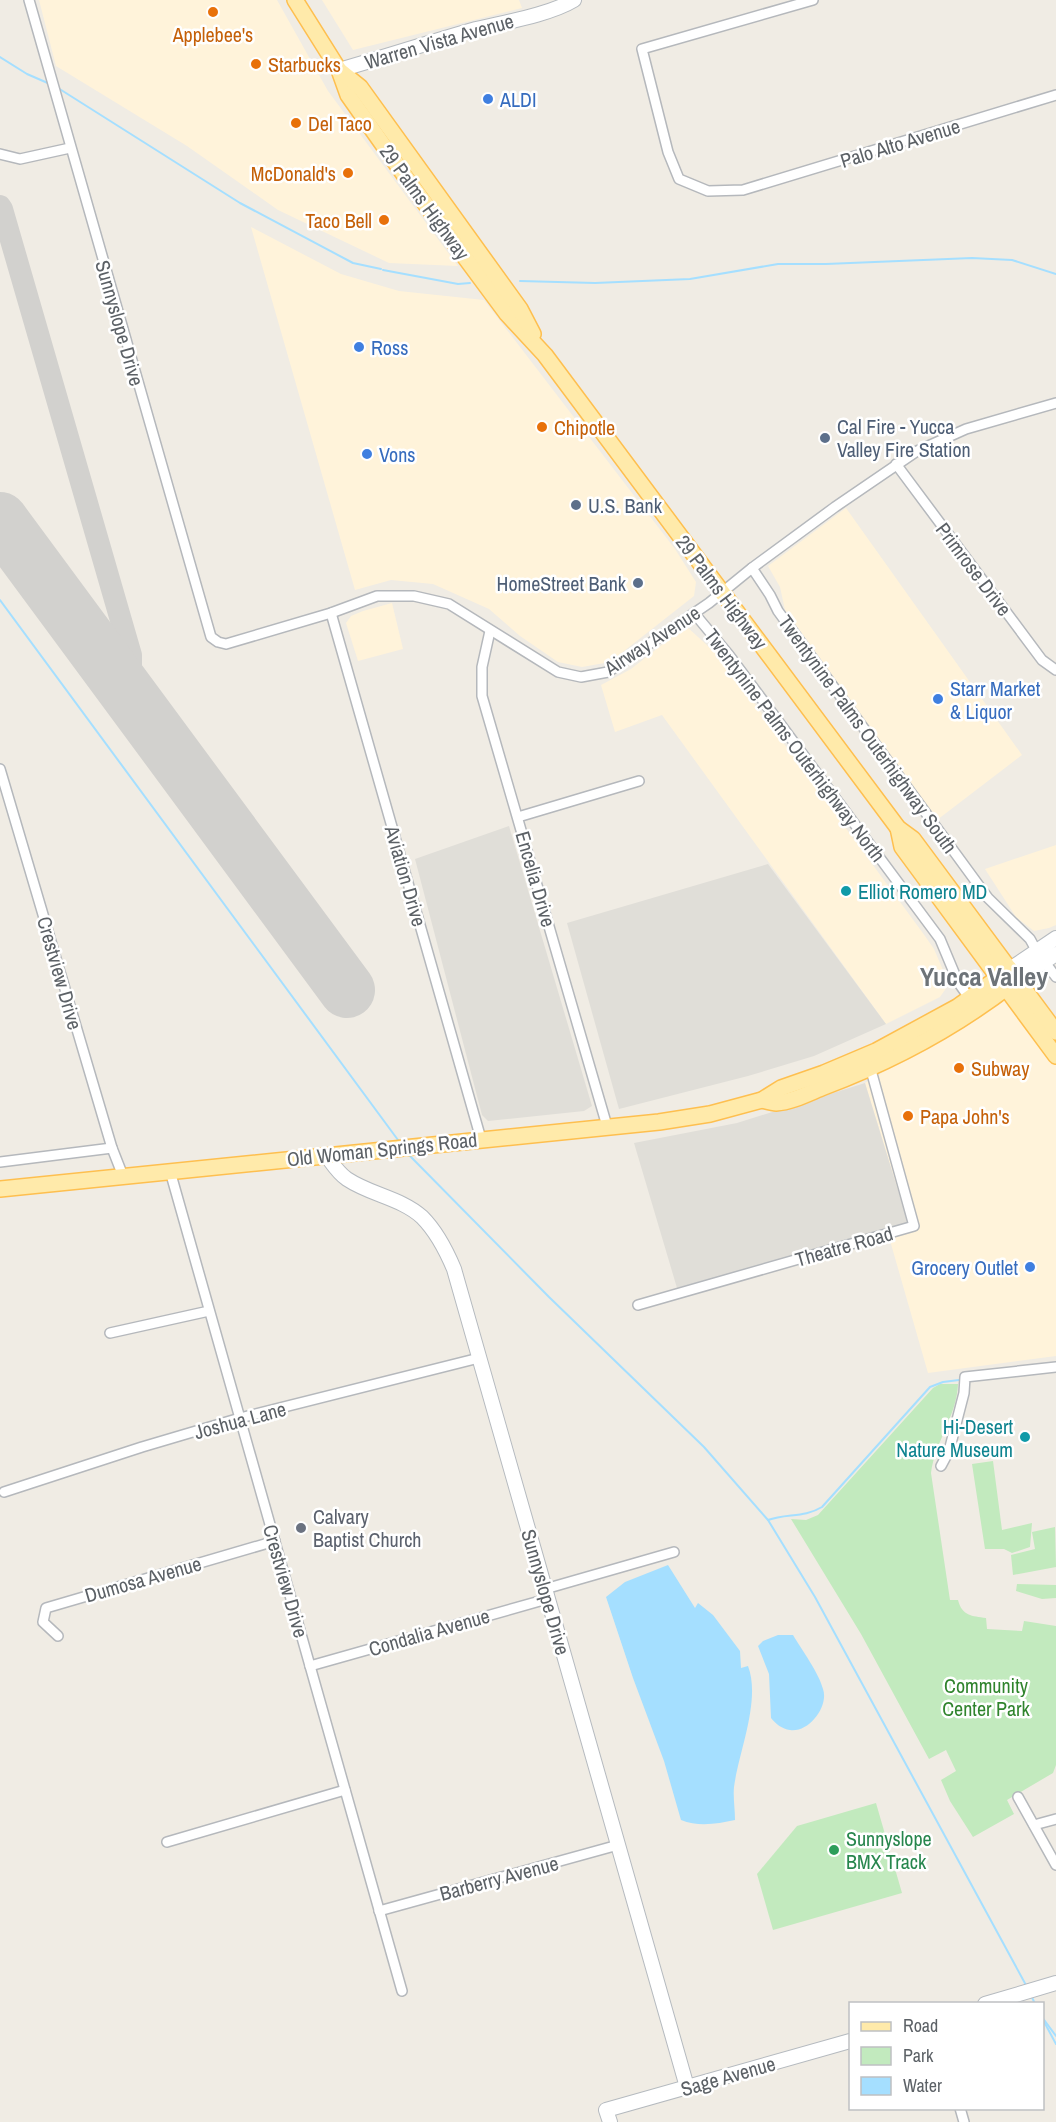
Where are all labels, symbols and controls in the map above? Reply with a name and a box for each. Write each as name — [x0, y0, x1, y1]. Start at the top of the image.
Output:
marker: Applebee's — [206, 5, 220, 19]
street label: Warren Vista Avenue — [361, 7, 517, 75]
place label: Applebee's — [172, 21, 253, 48]
place label: Starbucks — [268, 51, 341, 78]
marker: Starbucks — [249, 57, 263, 71]
place label: ALDI — [499, 86, 536, 113]
marker: ALDI — [481, 92, 495, 106]
place label: Del Taco — [308, 110, 372, 137]
street label: Palo Alto Avenue — [837, 112, 963, 174]
marker: Del Taco — [289, 116, 303, 130]
street label: 29 Palms Highway — [374, 139, 477, 266]
place label: McDonald's — [251, 160, 336, 187]
marker: McDonald's — [341, 166, 355, 180]
place label: Taco Bell — [305, 207, 372, 234]
marker: Taco Bell — [377, 213, 391, 227]
street label: Sunnyslope Drive — [89, 257, 151, 389]
place label: Ross — [371, 334, 408, 361]
marker: Ross — [352, 340, 366, 354]
place label: Cal Fire - Yucca Valley Fire Station — [837, 413, 971, 463]
place label: Chipotle — [554, 414, 615, 441]
marker: Chipotle — [535, 420, 549, 434]
marker: Cal Fire - Yucca Valley Fire Station — [818, 431, 832, 445]
place label: Vons — [379, 441, 415, 468]
marker: Vons — [360, 447, 374, 461]
place label: U.S. Bank — [588, 492, 663, 519]
marker: U.S. Bank — [569, 498, 583, 512]
street label: Primrose Drive — [930, 517, 1018, 621]
street label: 29 Palms Highway — [670, 529, 774, 655]
place label: HomeStreet Bank — [497, 570, 627, 597]
marker: HomeStreet Bank — [631, 576, 645, 590]
street label: Airway Avenue — [598, 599, 705, 682]
street label: Twentynine Palms Outerhighway South — [772, 610, 964, 858]
street label: Twentynine Palms Outerhighway North — [698, 623, 892, 867]
place label: Starr Market & Liquor — [950, 675, 1041, 725]
marker: Starr Market & Liquor — [931, 692, 945, 706]
street label: Aviation Drive — [378, 822, 433, 930]
street label: Encelia Drive — [509, 828, 563, 930]
place label: Elliot Romero MD — [858, 878, 987, 905]
marker: Elliot Romero MD — [839, 884, 853, 898]
street label: Crestview Drive — [31, 913, 89, 1033]
district label: Yucca Valley — [920, 959, 1048, 994]
place label: Subway — [971, 1055, 1030, 1082]
marker: Subway — [952, 1061, 966, 1075]
place label: Papa John's — [920, 1103, 1010, 1130]
marker: Papa John's — [901, 1109, 915, 1123]
street label: Old Woman Springs Road — [286, 1126, 478, 1172]
street label: Theatre Road — [792, 1219, 896, 1273]
place label: Grocery Outlet — [911, 1254, 1018, 1281]
marker: Grocery Outlet — [1023, 1260, 1037, 1274]
street label: Joshua Lane — [191, 1395, 289, 1445]
place label: Hi-Desert Nature Museum — [896, 1413, 1013, 1463]
marker: Hi-Desert Nature Museum — [1018, 1430, 1032, 1444]
place label: Calvary Baptist Church — [313, 1503, 421, 1553]
street label: Crestview Drive — [257, 1521, 315, 1641]
marker: Calvary Baptist Church — [294, 1521, 308, 1535]
street label: Sunnyslope Drive — [515, 1526, 577, 1658]
street label: Dumosa Avenue — [82, 1549, 204, 1609]
street label: Condalia Avenue — [365, 1602, 493, 1662]
park label: Community Center Park — [942, 1672, 1031, 1722]
place label: Sunnyslope BMX Track — [846, 1825, 932, 1875]
marker: Sunnyslope BMX Track — [827, 1843, 841, 1857]
street label: Barberry Avenue — [437, 1849, 561, 1907]
legend — [849, 2002, 1044, 2110]
text: Road — [903, 2013, 938, 2038]
text: Park — [903, 2043, 934, 2068]
street label: Sage Avenue — [678, 2050, 778, 2102]
text: Water — [903, 2073, 942, 2098]

